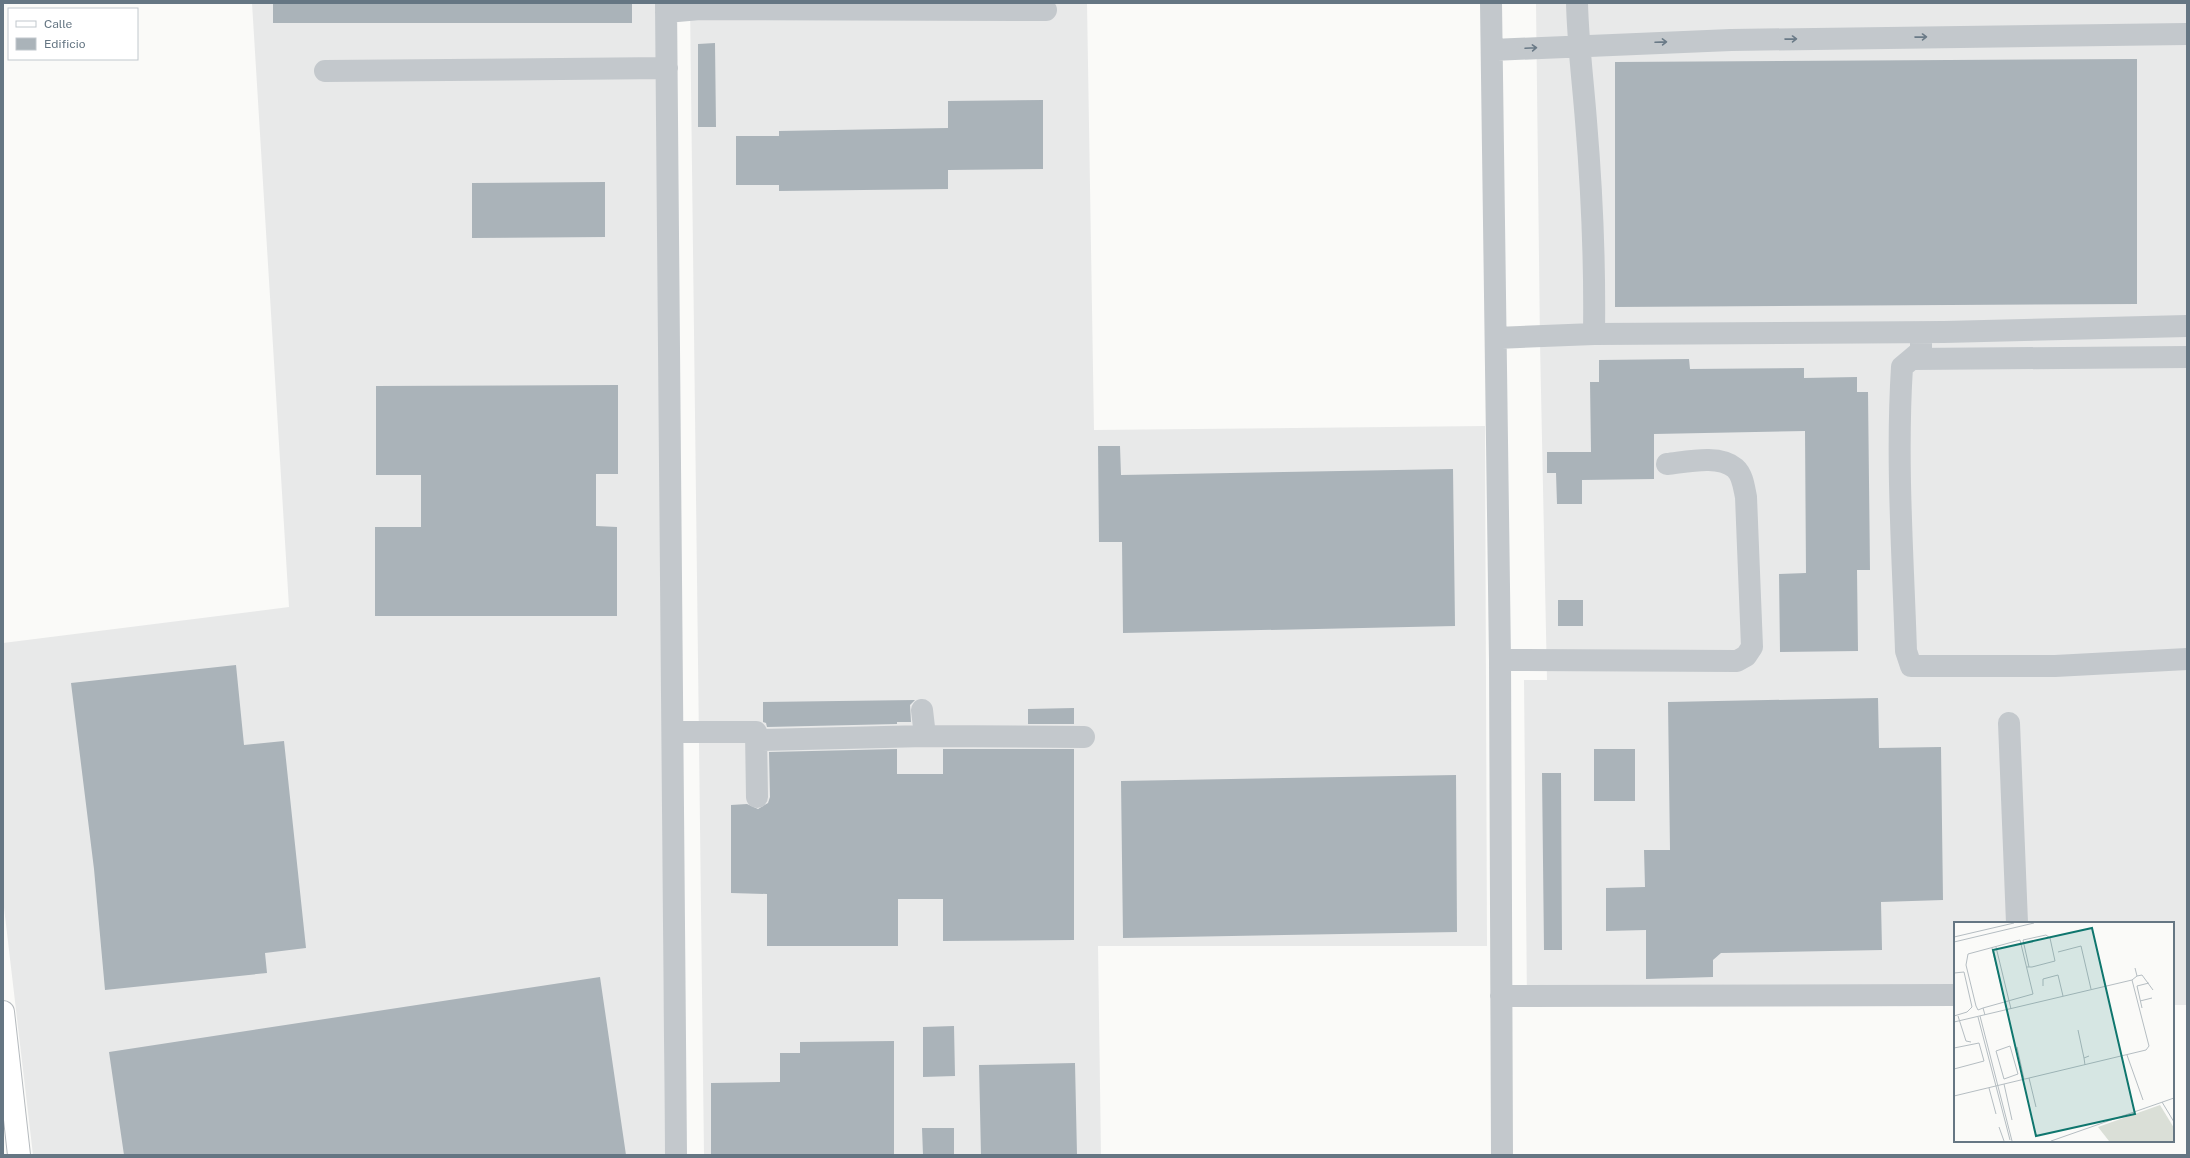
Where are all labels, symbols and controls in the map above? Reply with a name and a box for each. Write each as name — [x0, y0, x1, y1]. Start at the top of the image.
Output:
legend — [8, 8, 138, 60]
text: Calle — [44, 17, 73, 31]
one-way arrow — [1914, 33, 1927, 41]
one-way arrow — [1784, 35, 1797, 43]
text: Edificio — [44, 37, 86, 51]
one-way arrow — [1654, 38, 1667, 46]
one-way arrow — [1524, 44, 1537, 51]
inset map — [1954, 922, 2174, 1142]

